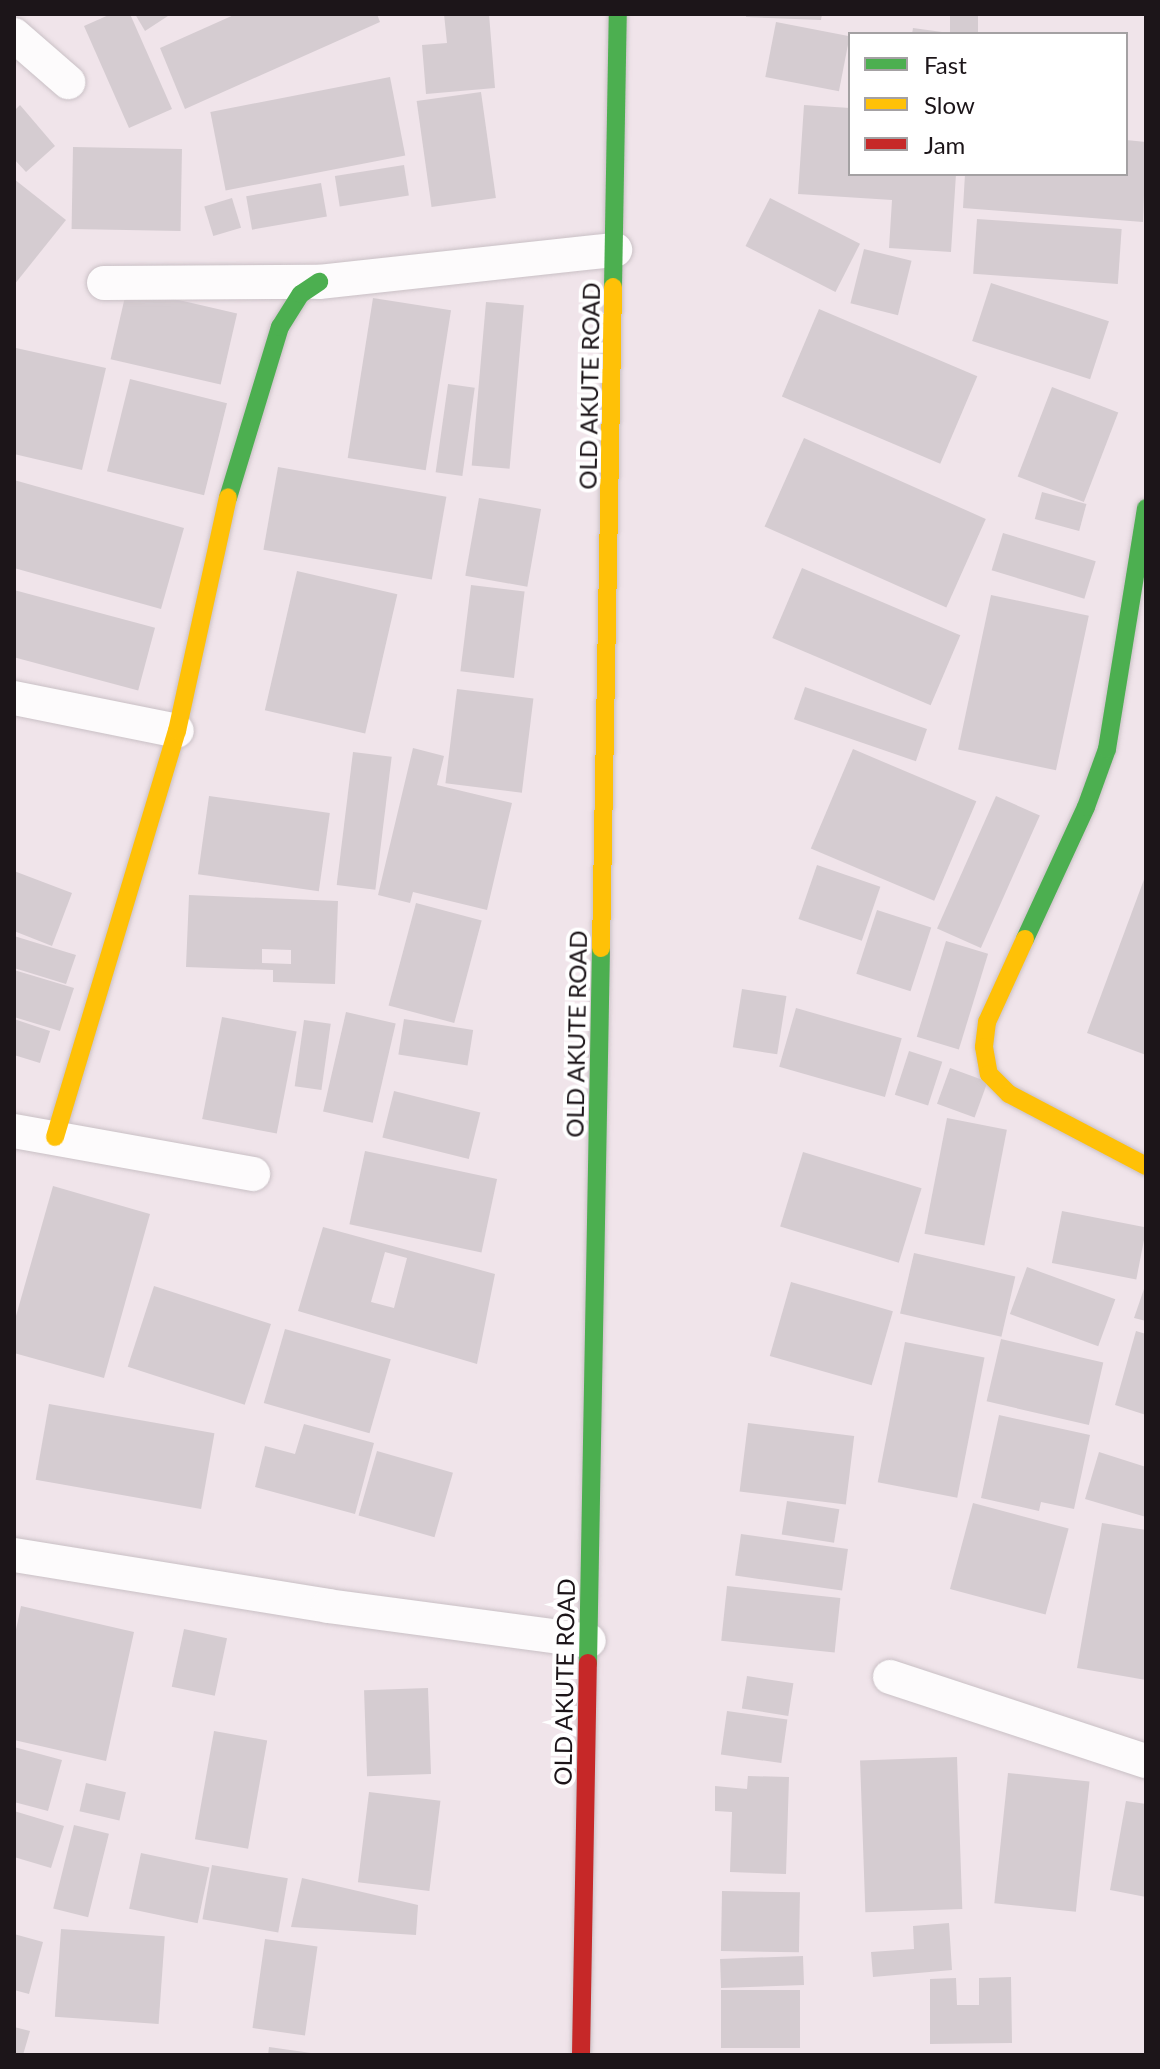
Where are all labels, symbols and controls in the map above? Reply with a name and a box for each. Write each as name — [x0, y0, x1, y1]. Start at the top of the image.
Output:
legend — [848, 32, 1128, 176]
text: Fast — [924, 50, 967, 79]
text: Slow — [924, 90, 975, 119]
text: Jam — [924, 130, 965, 159]
street label: OLD AKUTE ROAD — [573, 282, 605, 490]
street label: OLD AKUTE ROAD — [560, 930, 592, 1138]
street label: OLD AKUTE ROAD — [548, 1578, 580, 1786]

